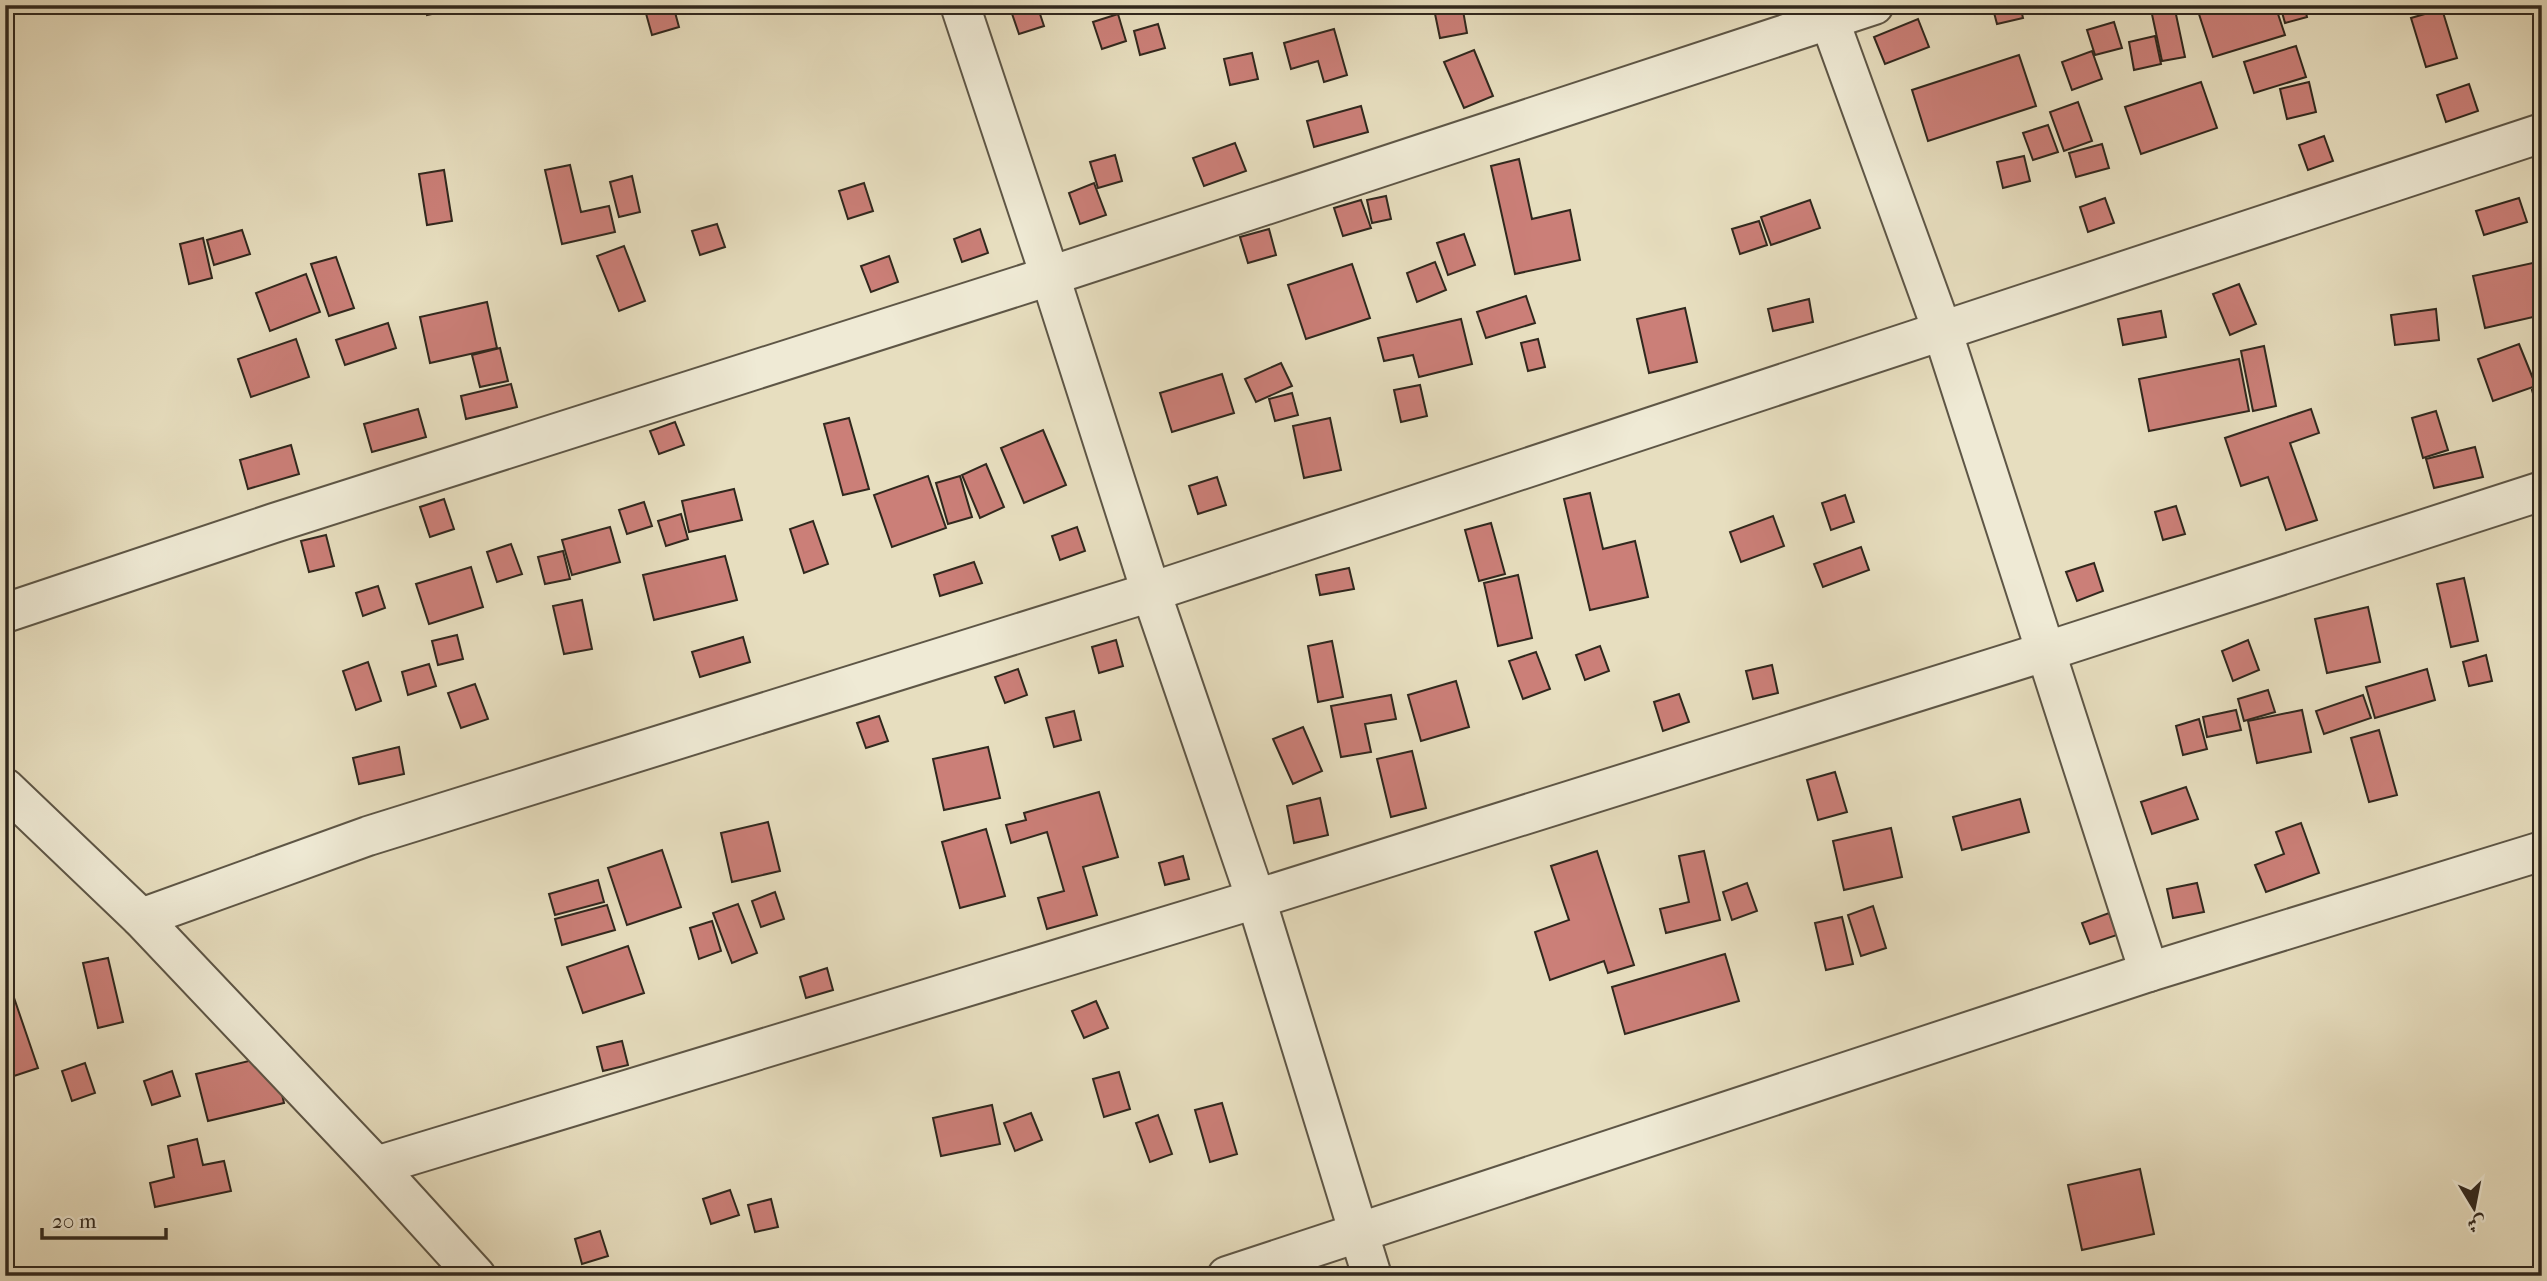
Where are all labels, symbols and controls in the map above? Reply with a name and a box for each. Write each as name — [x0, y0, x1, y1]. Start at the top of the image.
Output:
north arrow — [2438, 1172, 2508, 1242]
scale bar — [42, 1197, 166, 1241]
text: 20 m — [52, 1209, 97, 1233]
text: ش — [2466, 1211, 2488, 1236]

